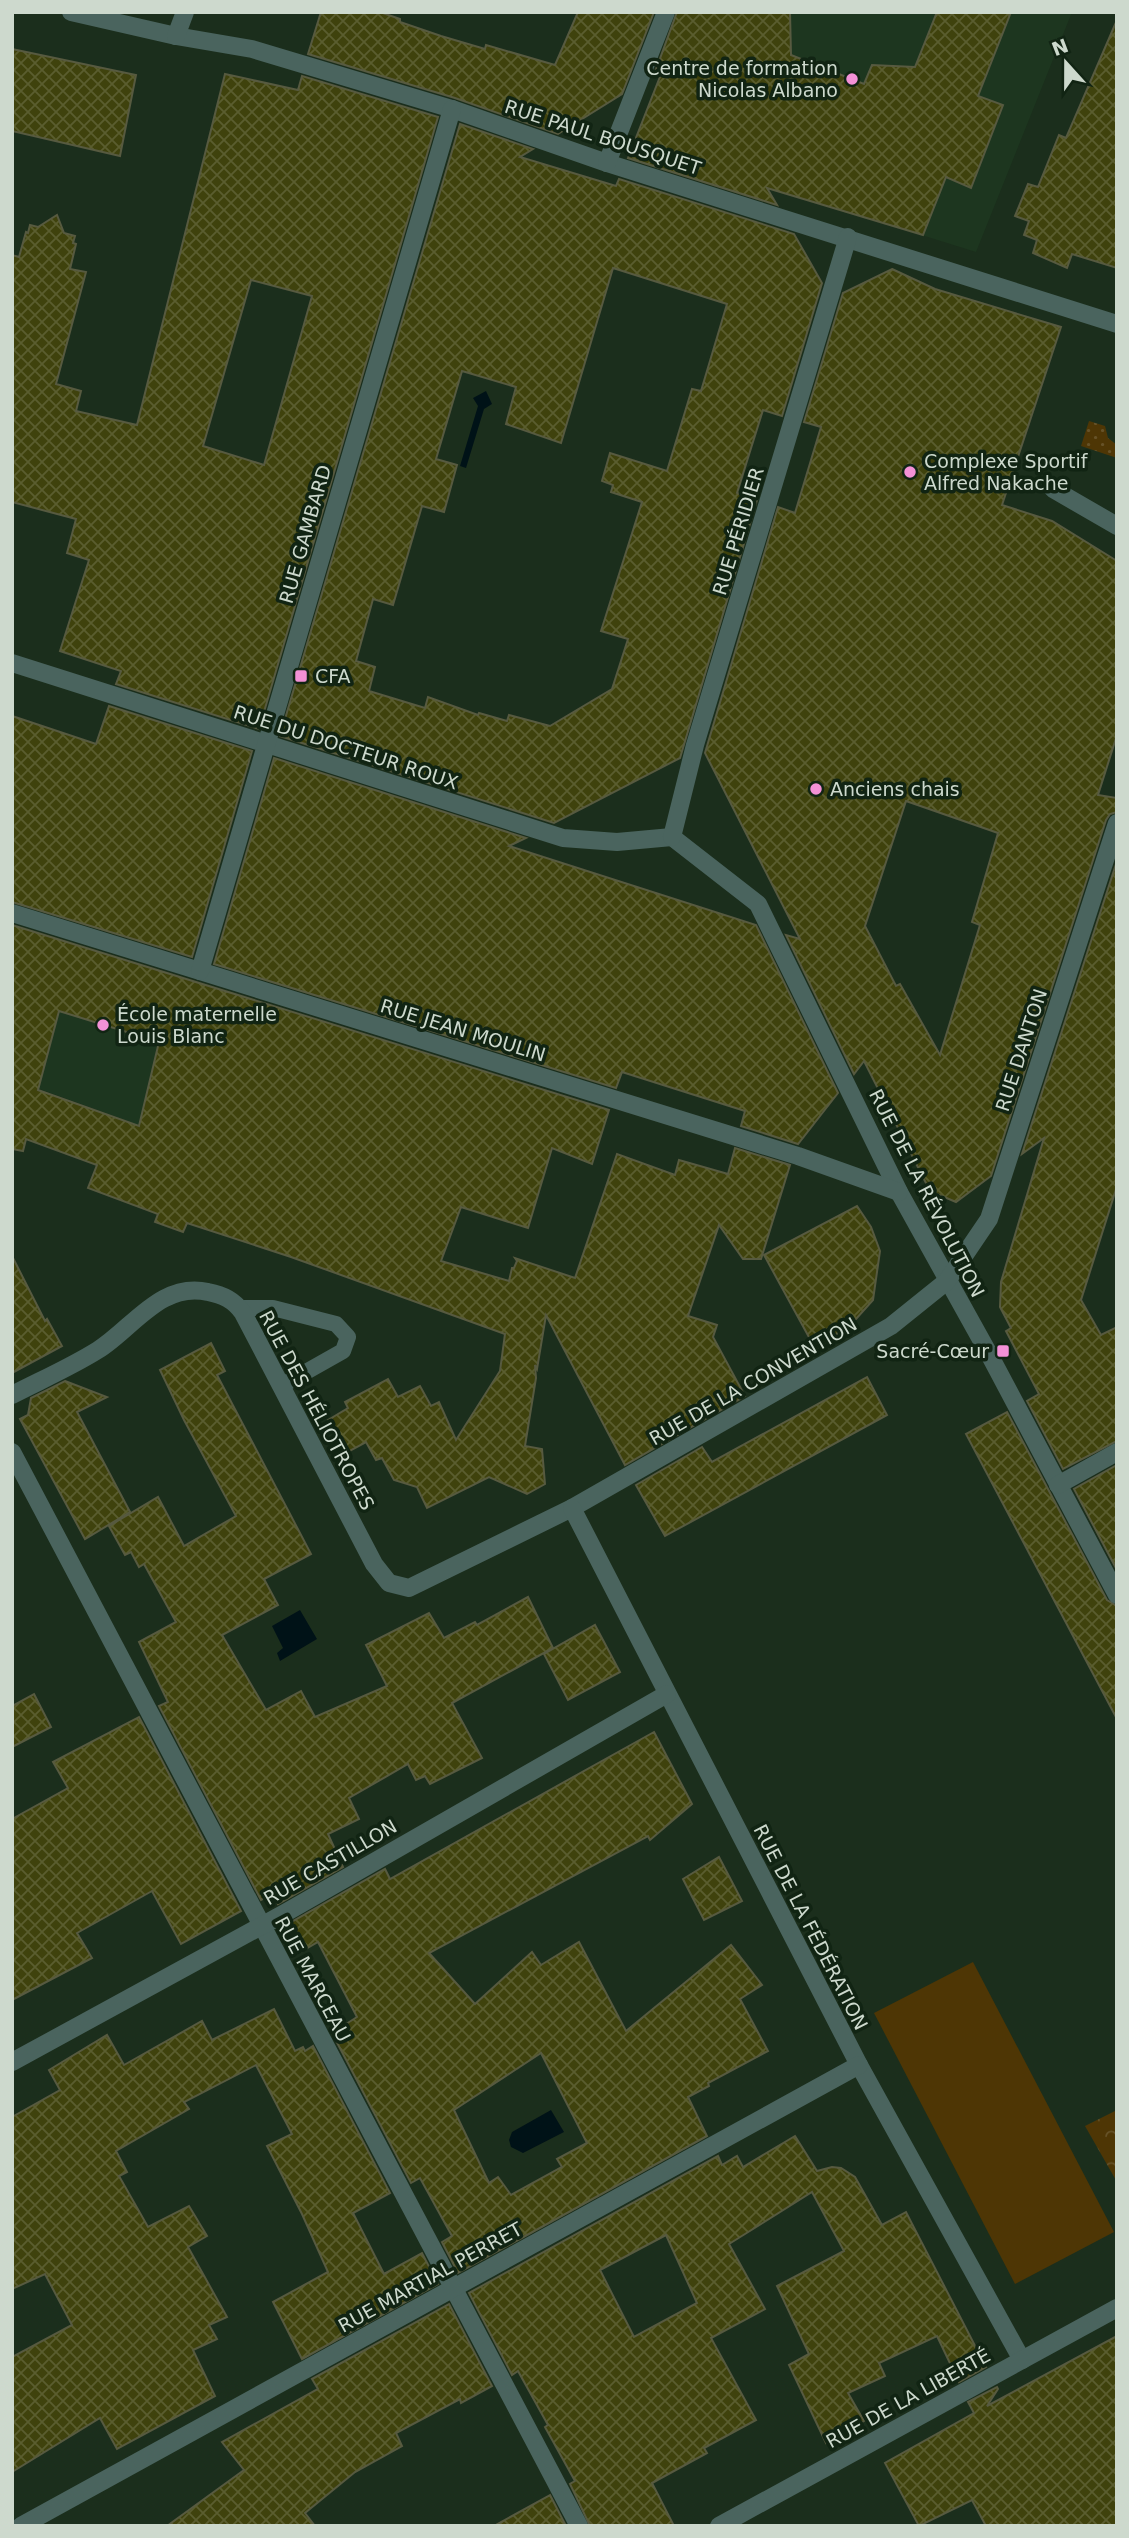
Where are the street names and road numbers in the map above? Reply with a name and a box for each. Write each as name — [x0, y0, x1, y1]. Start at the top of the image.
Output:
street label: RUE PAUL BOUSQUET — [502, 95, 704, 179]
street label: RUE GAMBARD — [275, 462, 335, 606]
street label: RUE PÉRIDIER — [708, 464, 768, 598]
street label: RUE DU DOCTEUR ROUX — [231, 700, 461, 794]
street label: RUE DANTON — [991, 986, 1051, 1114]
street label: RUE JEAN MOULIN — [378, 994, 548, 1066]
street label: RUE DE LA RÉVOLUTION — [865, 1085, 989, 1301]
street label: RUE DES HÉLIOTROPES — [255, 1307, 379, 1513]
street label: RUE DE LA CONVENTION — [645, 1312, 861, 1450]
street label: RUE CASTILLON — [259, 1815, 401, 1909]
street label: RUE DE LA FÉDÉRATION — [749, 1821, 873, 2033]
street label: RUE MARCEAU — [271, 1912, 355, 2046]
street label: RUE MARTIAL PERRET — [334, 2217, 526, 2337]
street label: RUE DE LA LIBERTÉ — [822, 2344, 994, 2452]

